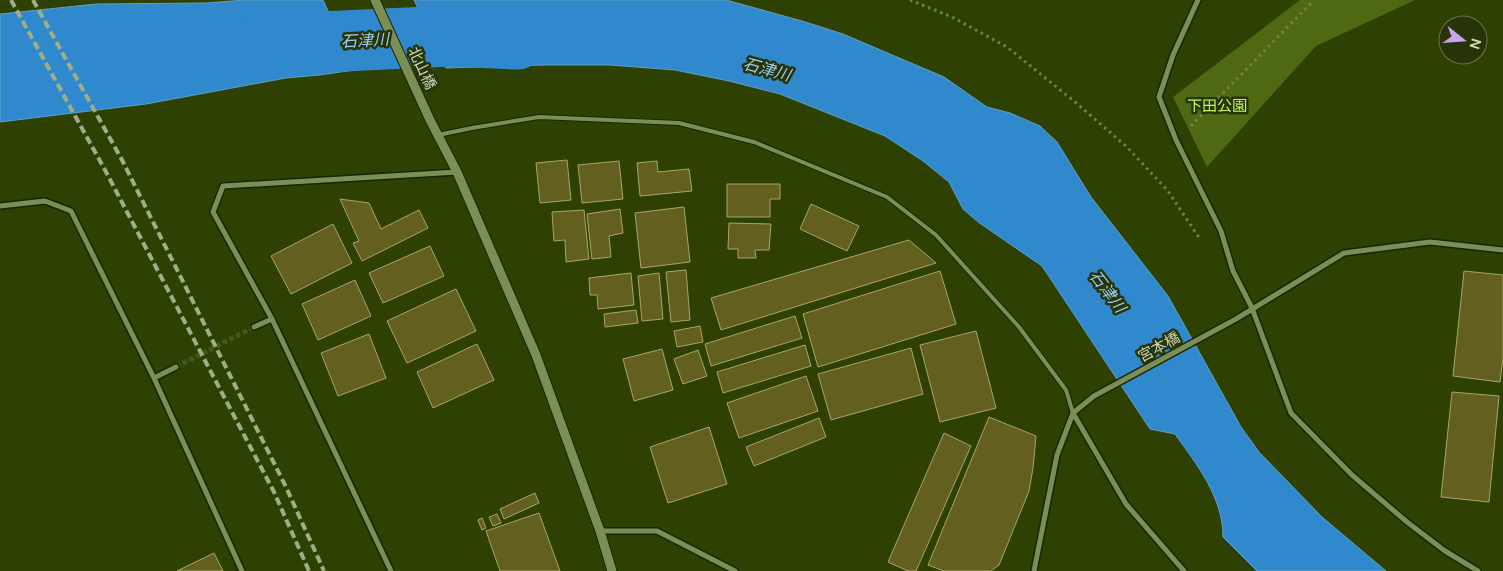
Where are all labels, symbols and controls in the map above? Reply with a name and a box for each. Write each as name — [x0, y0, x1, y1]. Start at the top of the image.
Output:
north arrow — [1438, 15, 1488, 65]
water label: 石津川 — [341, 29, 392, 52]
text: N — [1465, 36, 1486, 51]
street label: 北山橋 — [403, 43, 441, 93]
water label: 石津川 — [741, 53, 795, 86]
park label: 下田公園 — [1187, 96, 1247, 116]
water label: 石津川 — [1085, 266, 1132, 318]
street label: 宮本橋 — [1134, 327, 1184, 367]

